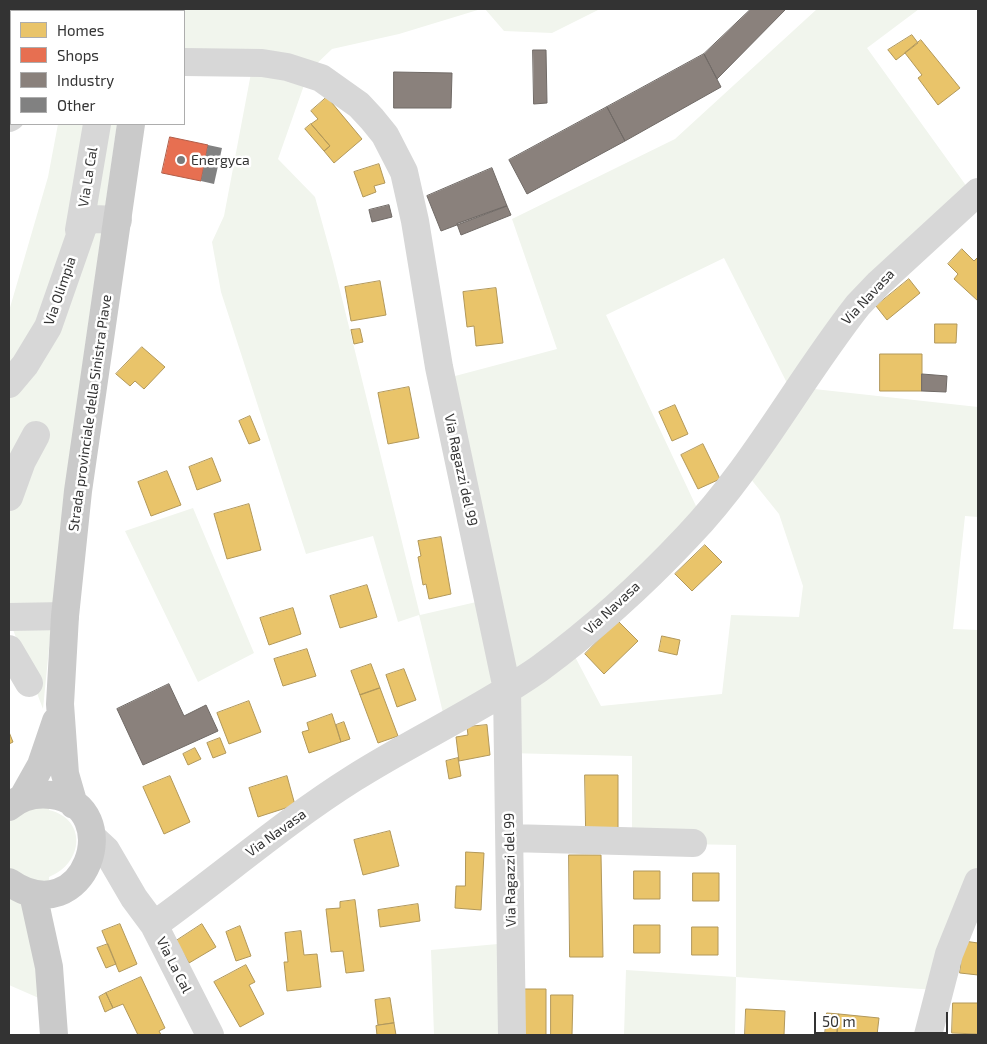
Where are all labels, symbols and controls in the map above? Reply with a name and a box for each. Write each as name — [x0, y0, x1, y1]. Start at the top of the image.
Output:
legend — [10, 10, 185, 125]
text: Homes — [57, 21, 104, 39]
text: Shops — [57, 46, 99, 64]
text: Industry — [57, 71, 114, 89]
text: Other — [57, 96, 96, 114]
street label: Via La Cal — [75, 146, 101, 208]
place label: Energyca — [191, 152, 250, 168]
marker: Energyca — [175, 154, 187, 166]
street label: Via Olimpia — [40, 255, 80, 327]
street label: Via Navasa — [838, 266, 898, 328]
street label: Strada provinciale della Sinistra Piave — [65, 293, 115, 533]
street label: Via Ragazzi del 99 — [441, 412, 481, 528]
street label: Via Navasa — [581, 578, 643, 638]
street label: Via Navasa — [243, 806, 309, 860]
street label: Via Ragazzi del 99 — [501, 813, 519, 927]
street label: Via La Cal — [153, 934, 195, 996]
scale bar — [817, 1002, 951, 1034]
text: 50 m — [822, 1012, 856, 1030]

